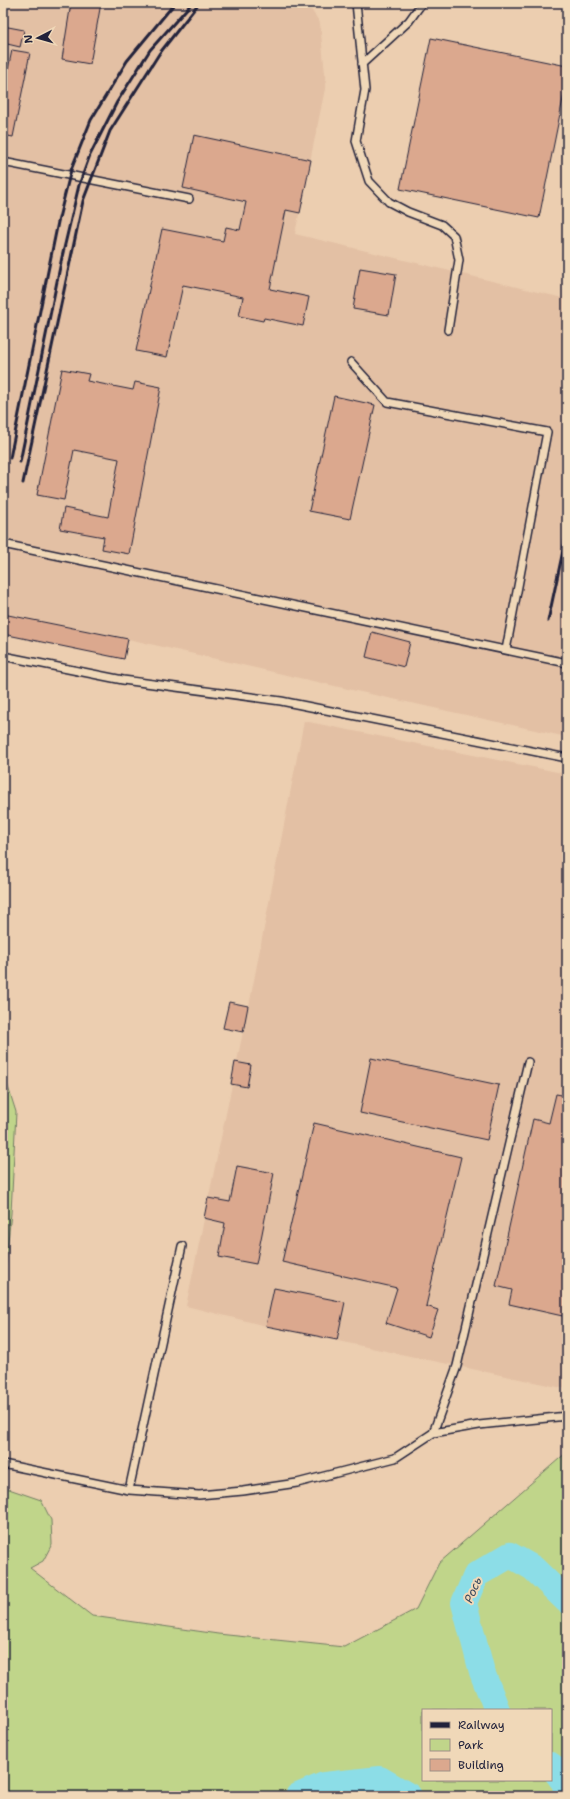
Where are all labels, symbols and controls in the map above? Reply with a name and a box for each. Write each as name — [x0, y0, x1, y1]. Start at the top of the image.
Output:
north arrow — [18, 18, 58, 58]
text: N — [21, 34, 36, 44]
water label: Рось — [460, 1575, 486, 1605]
legend — [422, 1709, 552, 1781]
text: Railway — [458, 1717, 505, 1733]
text: Park — [458, 1737, 484, 1753]
text: Building — [458, 1757, 504, 1773]

